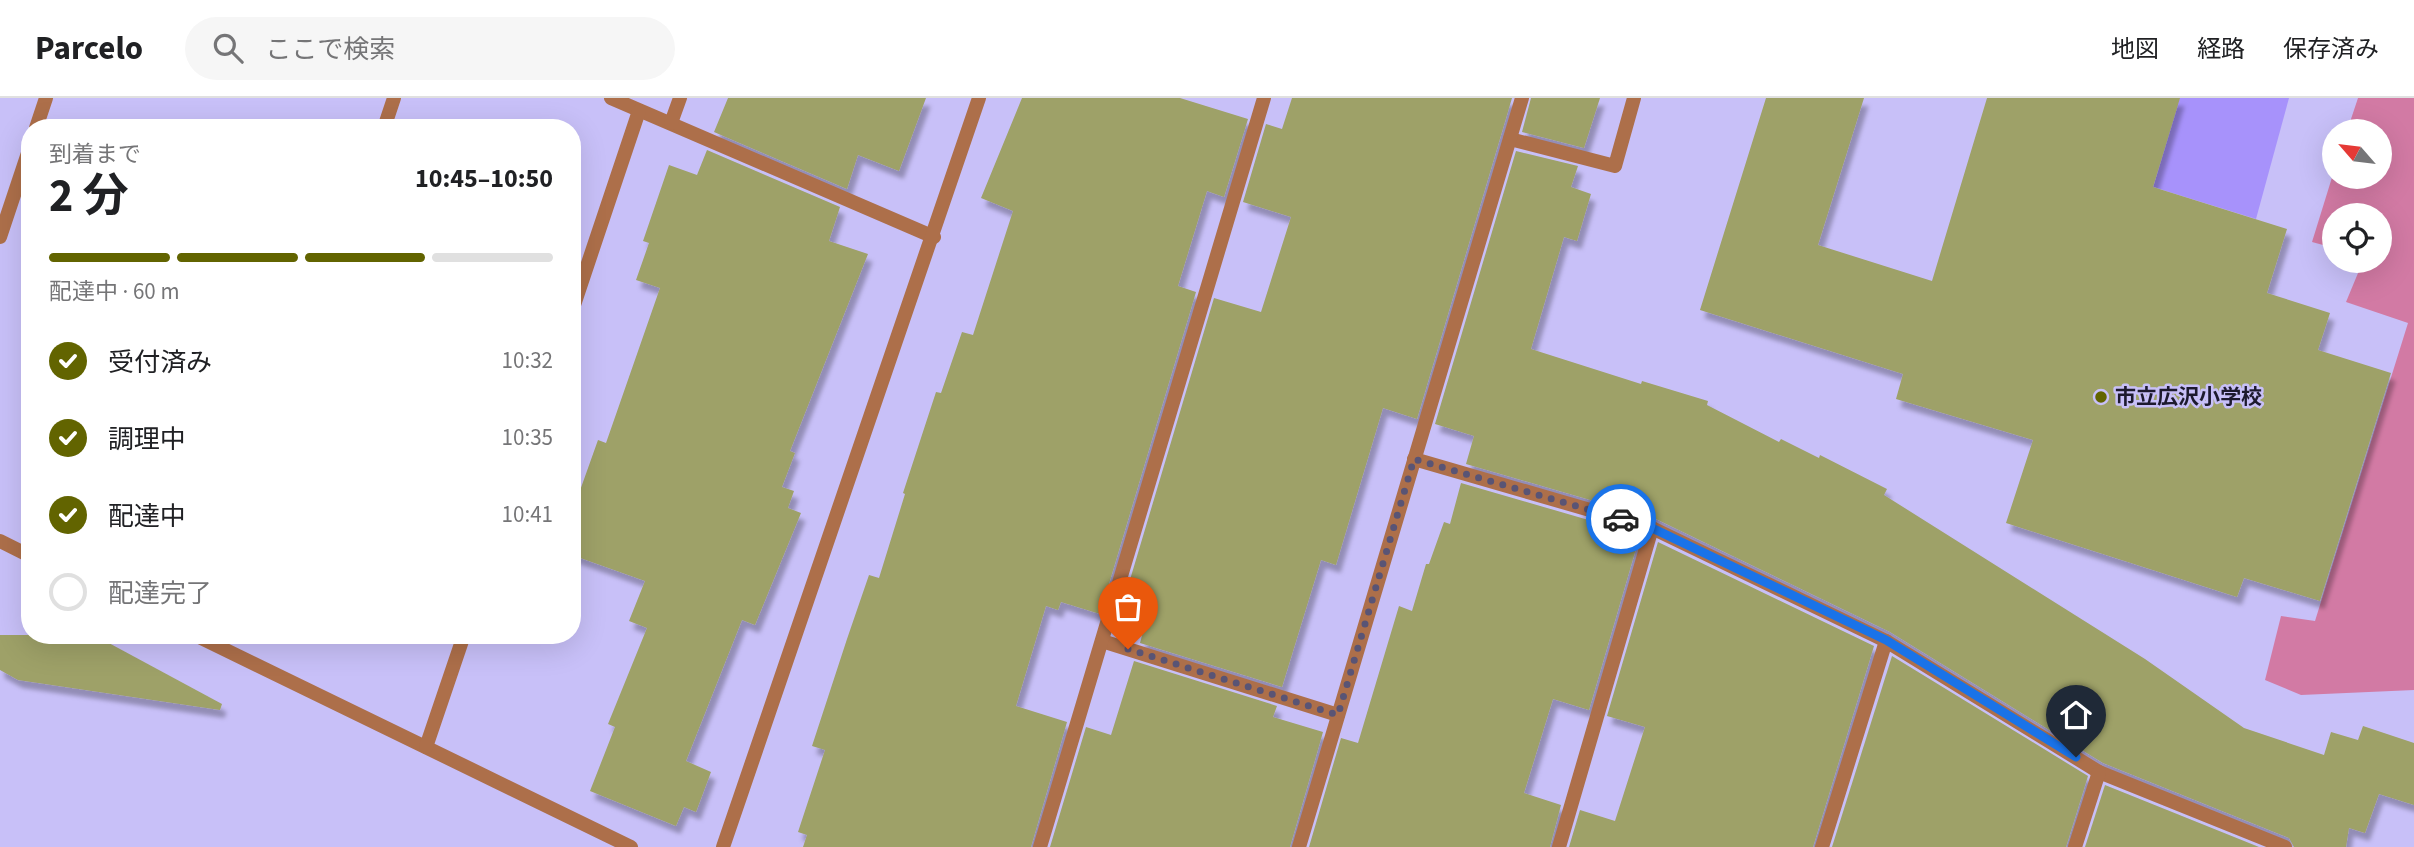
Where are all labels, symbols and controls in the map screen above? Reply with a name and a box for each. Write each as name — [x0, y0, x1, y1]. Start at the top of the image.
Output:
search box — [185, 17, 675, 80]
text: Parcelo — [35, 25, 143, 72]
icon: search — [209, 29, 247, 67]
text: ここで検索 — [265, 31, 395, 68]
text: 地図 — [2111, 32, 2159, 67]
text: 経路 — [2197, 32, 2245, 67]
text: 保存済み — [2283, 32, 2379, 67]
north arrow — [2322, 119, 2392, 189]
map controls — [2322, 119, 2392, 273]
text: 到着まで — [49, 138, 141, 171]
text: 10:45–10:50 — [415, 160, 553, 197]
text: 2 分 — [49, 164, 129, 229]
button: locate — [2322, 203, 2392, 273]
text: 配達中 · 60 m — [49, 275, 179, 308]
icon: check — [49, 342, 87, 380]
text: 受付済み — [108, 344, 212, 381]
text: 10:32 — [502, 344, 553, 377]
place label: 市立広沢小学校 — [2115, 382, 2262, 412]
marker: 市立広沢小学校 — [2093, 389, 2109, 405]
icon: check — [49, 419, 87, 457]
text: 調理中 — [108, 421, 186, 458]
text: 10:35 — [502, 421, 553, 454]
courier — [1586, 484, 1656, 554]
icon: check — [49, 496, 87, 534]
text: 配達中 — [108, 498, 186, 535]
text: 10:41 — [502, 498, 553, 531]
icon: car — [1602, 500, 1640, 538]
text: 配達完了 — [108, 575, 212, 612]
pin — [1098, 577, 1158, 649]
icon: bag — [1109, 588, 1147, 626]
pin — [2046, 685, 2106, 757]
icon: home — [2057, 696, 2095, 734]

